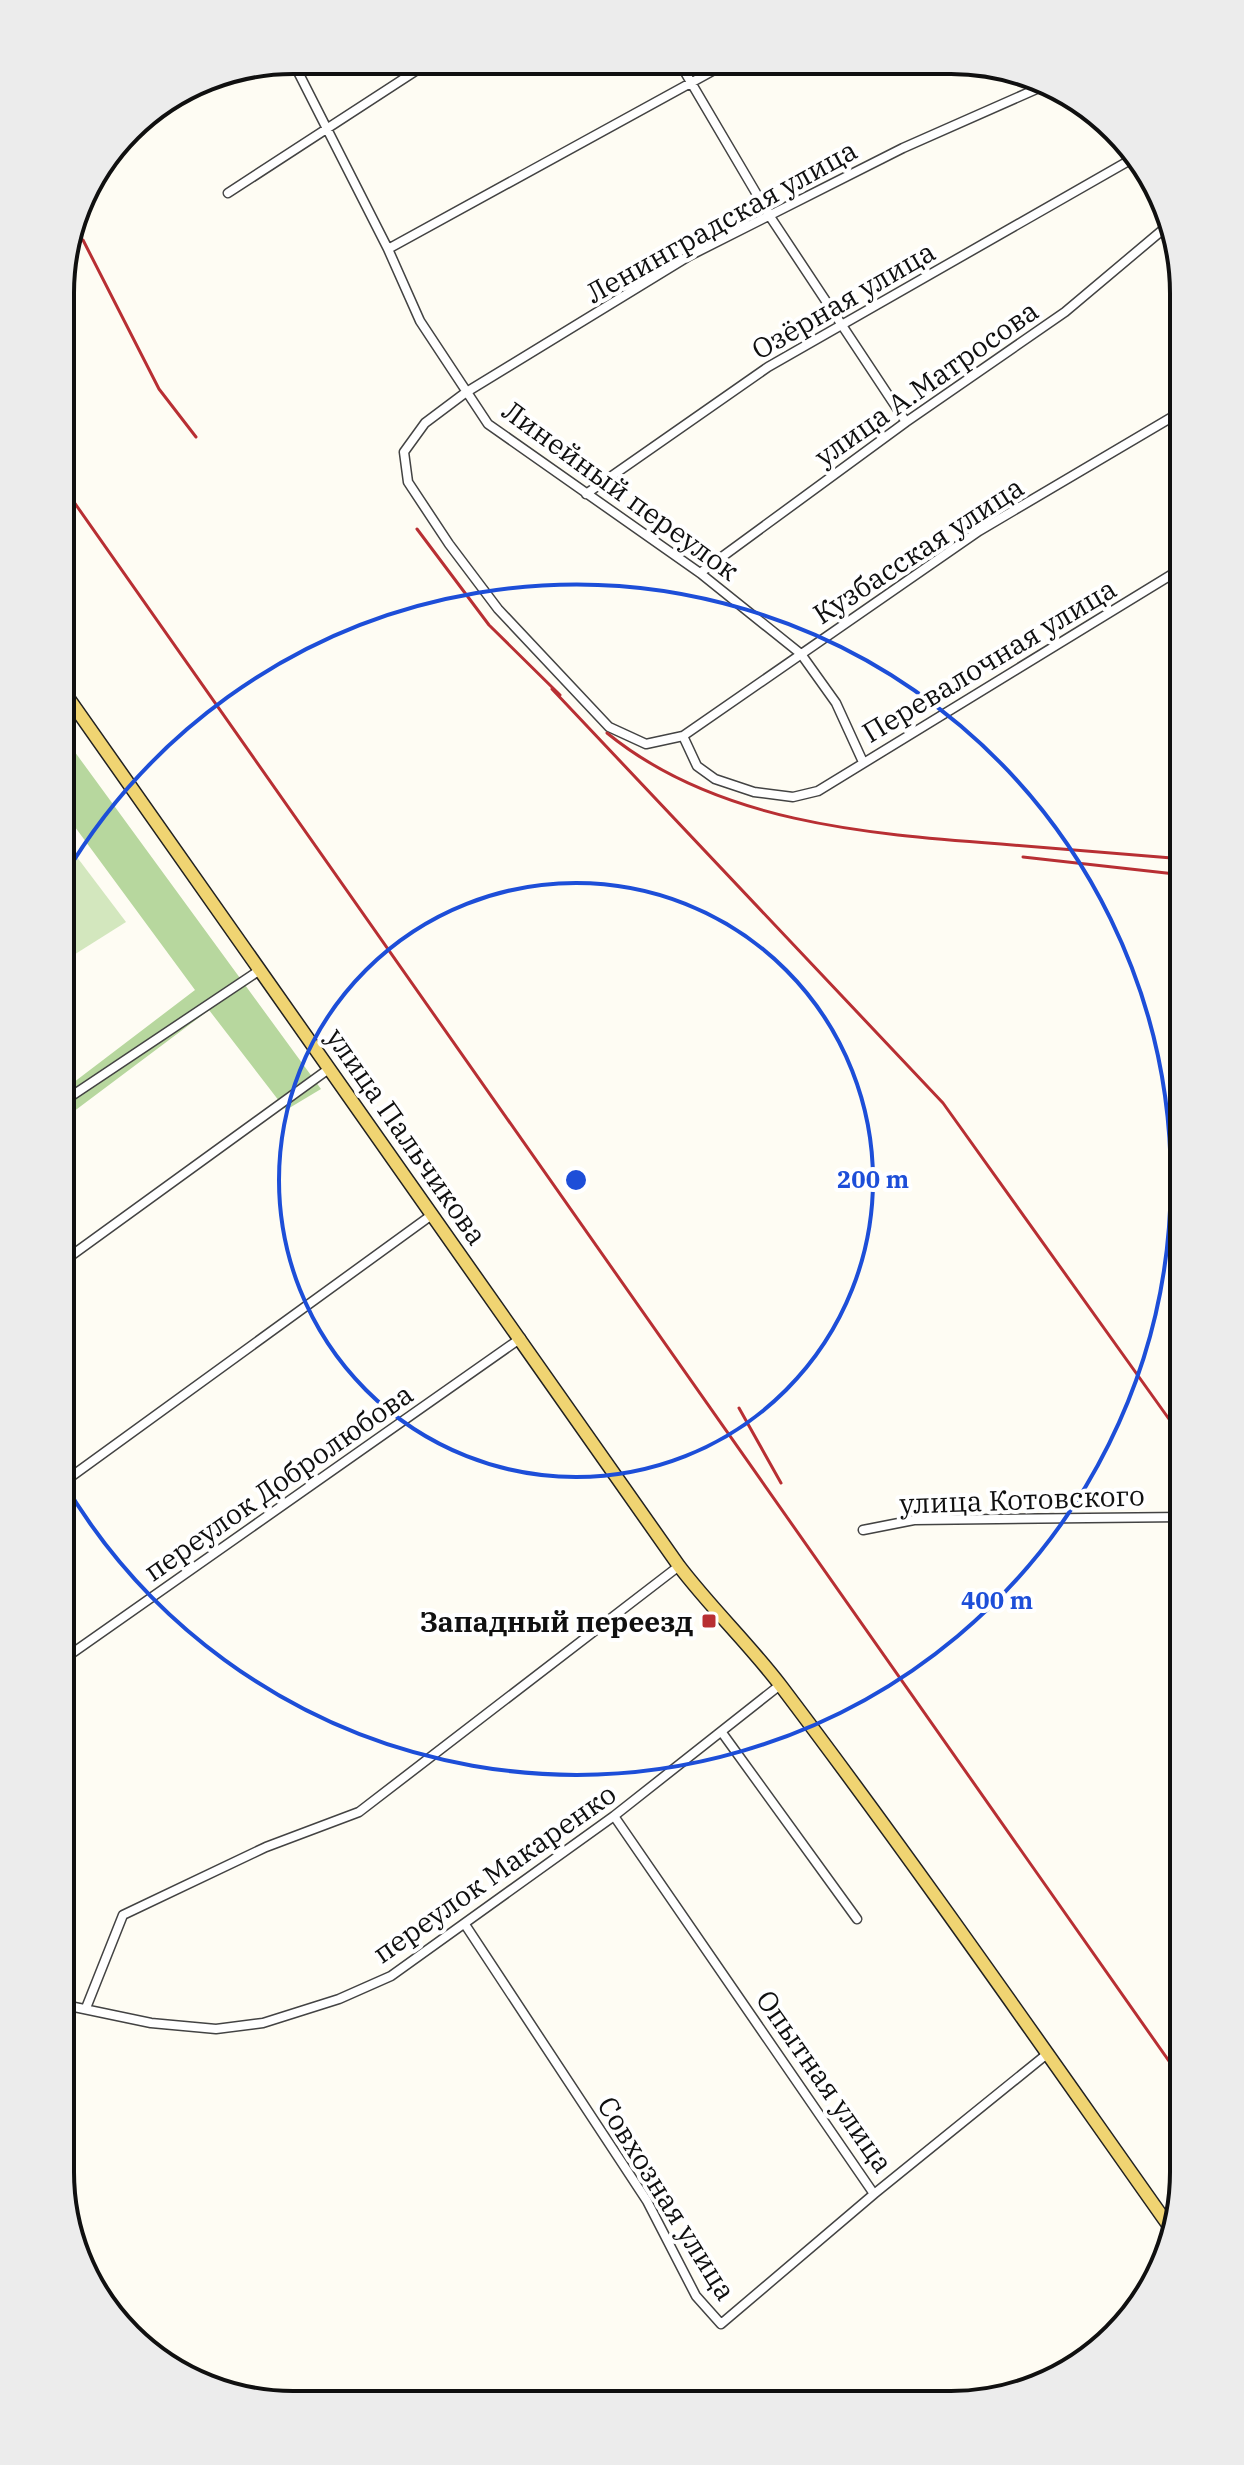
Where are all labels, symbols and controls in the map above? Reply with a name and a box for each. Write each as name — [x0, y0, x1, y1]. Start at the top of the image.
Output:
street label: Ленинградская улица — [579, 131, 863, 311]
street label: Озёрная улица — [745, 233, 941, 367]
street label: улица А.Матросова — [807, 292, 1045, 474]
street label: Линейный переулок — [495, 392, 747, 588]
street label: Кузбасская улица — [806, 468, 1030, 632]
street label: Перевалочная улица — [855, 569, 1123, 751]
street label: улица Пальчикова — [318, 1020, 496, 1252]
text: 200 m — [837, 1163, 909, 1195]
centre of rings — [562, 1166, 590, 1194]
street label: переулок Добролюбова — [136, 1375, 420, 1589]
street label: улица Котовского — [899, 1476, 1145, 1522]
text: 400 m — [961, 1584, 1033, 1616]
place label: Западный переезд — [420, 1603, 693, 1640]
marker: Западный переезд — [700, 1612, 718, 1630]
street label: переулок Макаренко — [365, 1775, 623, 1971]
street label: Опытная улица — [748, 1982, 902, 2180]
street label: Совхозная улица — [589, 2089, 745, 2307]

